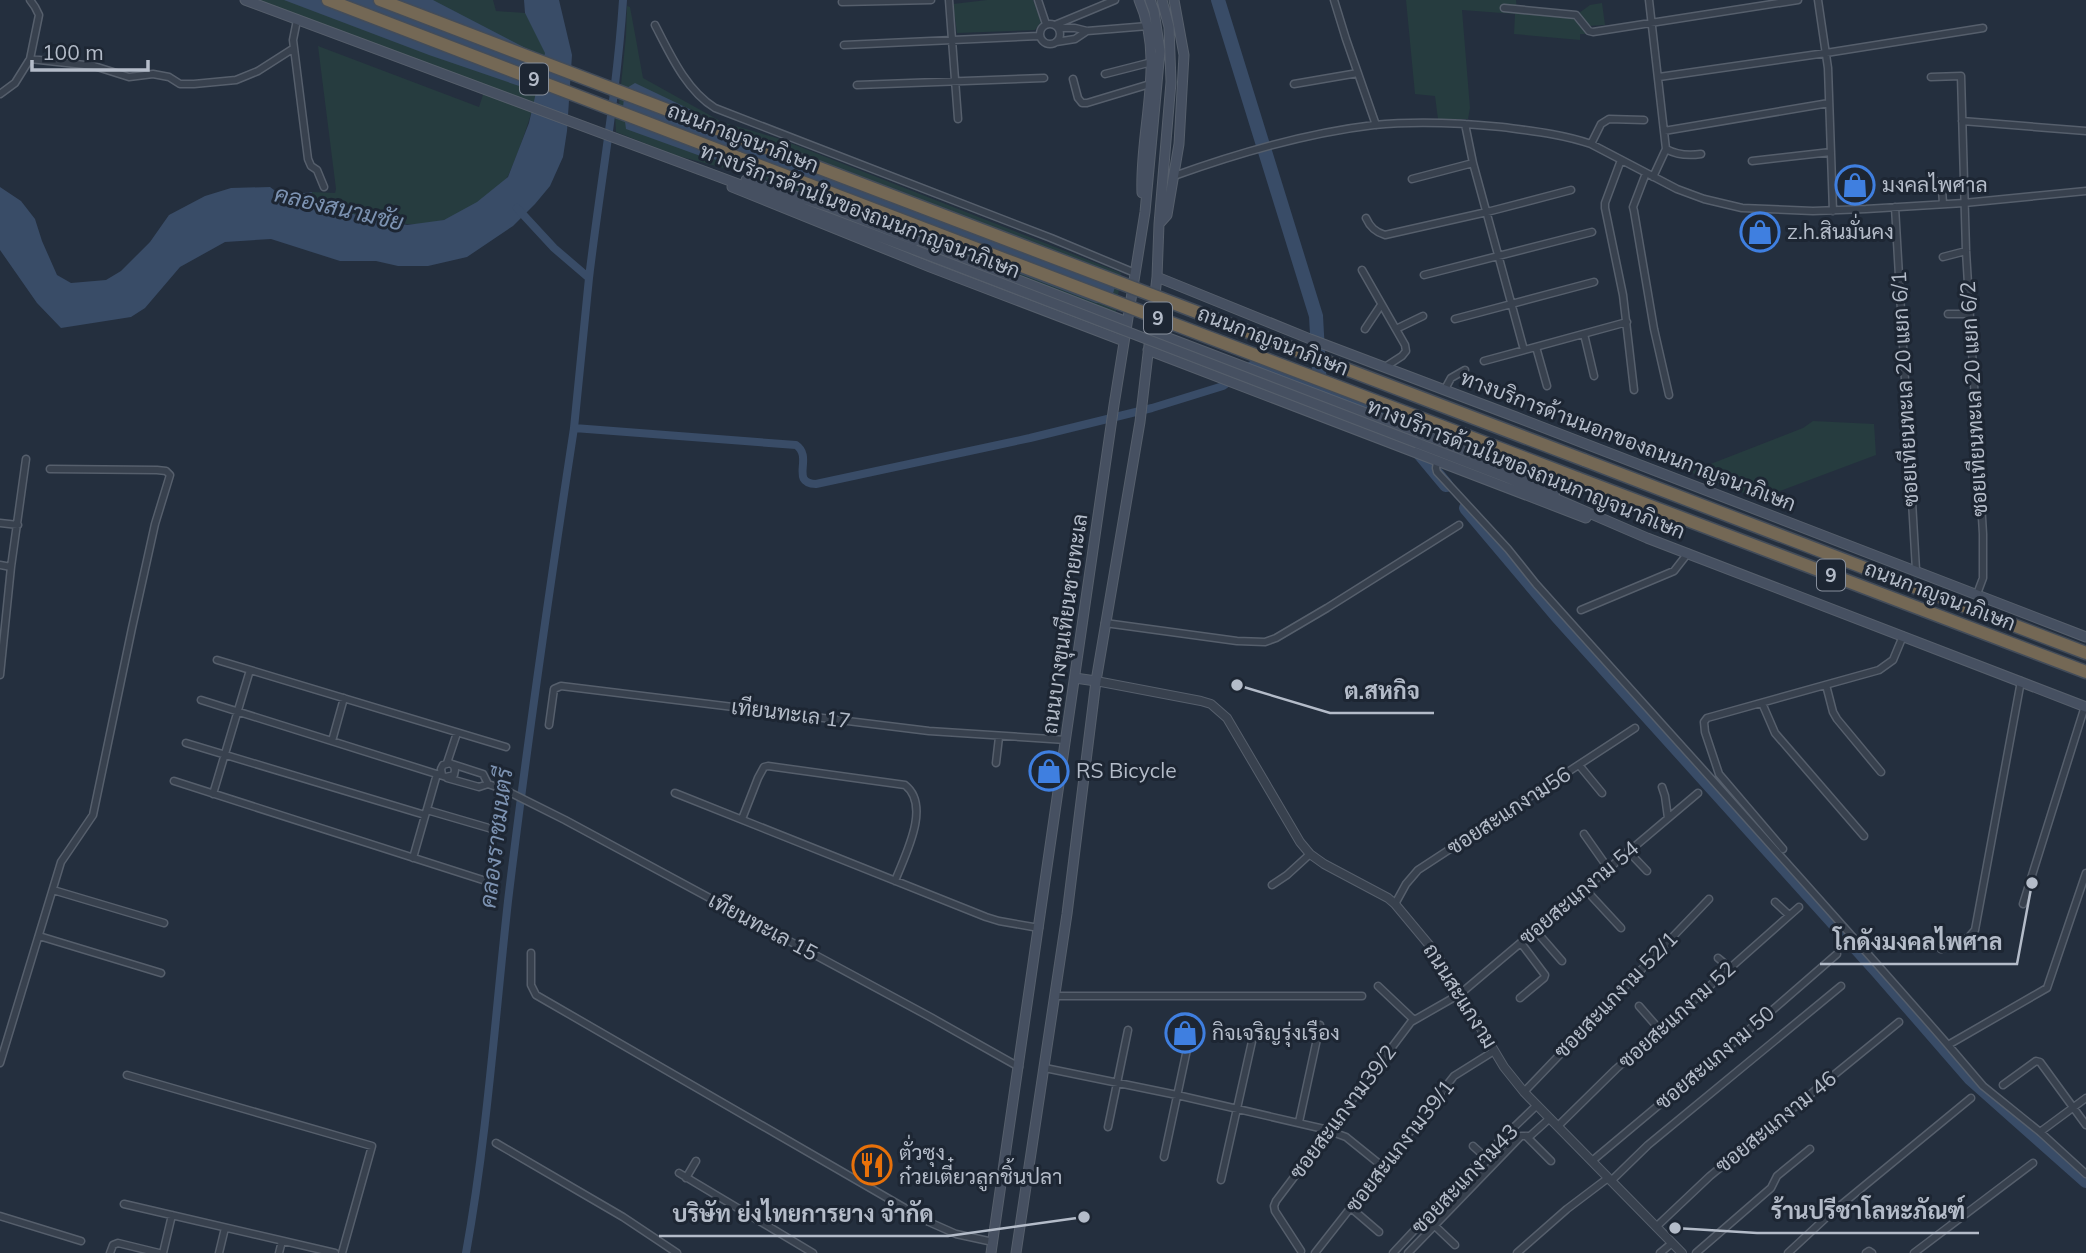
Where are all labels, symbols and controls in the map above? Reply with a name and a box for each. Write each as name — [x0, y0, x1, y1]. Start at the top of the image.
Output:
scale bar — [32, 28, 147, 72]
text: 100 m — [42, 39, 104, 65]
road number: 9 — [520, 64, 548, 94]
street label: ถนนกาญจนาภิเษก — [664, 96, 823, 178]
street label: ทางบริการด้านในของถนนกาญจนาภิเษก — [697, 137, 1024, 283]
shop icon: มงคลไพศาล — [1834, 164, 1876, 206]
place label: มงคลไพศาล — [1882, 171, 1988, 197]
water label: คลองสนามชัย — [272, 179, 406, 236]
shop icon: z.h.สินมั่นคง — [1739, 211, 1781, 253]
place label: z.h.สินมั่นคง — [1787, 213, 1894, 244]
street label: ซอยเทียนทะเล 20 แยก 6/1 — [1885, 271, 1923, 507]
street label: ซอยเทียนทะเล 20 แยก 6/2 — [1954, 281, 1992, 517]
street label: ถนนกาญจนาภิเษก — [1194, 299, 1353, 381]
road number: 9 — [1144, 302, 1172, 334]
street label: ทางบริการด้านนอกของถนนกาญจนาภิเษก — [1457, 364, 1800, 516]
street label: ทางบริการด้านในของถนนกาญจนาภิเษก — [1363, 392, 1689, 544]
street label: ถนนบางขุนเทียนชายทะเล — [1036, 512, 1094, 736]
street label: ถนนกาญจนาภิเษก — [1861, 554, 2020, 636]
road number: 9 — [1817, 560, 1845, 590]
callout: ต.สหกิจ — [1330, 669, 1434, 713]
text: ต.สหกิจ — [1344, 676, 1420, 705]
street label: เทียนทะเล 17 — [730, 693, 852, 733]
shop icon: RS Bicycle — [1028, 750, 1070, 792]
place label: RS Bicycle — [1076, 757, 1177, 783]
street label: ซอยสะแกงาม56 — [1442, 760, 1575, 860]
water label: คลองราชมนตรี — [473, 764, 519, 910]
street label: ซอยสะแกงาม 54 — [1513, 834, 1644, 950]
street label: เทียนทะเล 15 — [704, 886, 823, 966]
callout: โกดังมงคลไพศาล — [1820, 920, 2017, 964]
street label: ซอยสะแกงาม 52/1 — [1549, 926, 1683, 1064]
text: โกดังมงคลไพศาล — [1831, 926, 2003, 956]
street label: ถนนสะแกงาม — [1418, 938, 1503, 1053]
street label: ซอยสะแกงาม 52 — [1613, 956, 1741, 1074]
street label: ซอยสะแกงาม 50 — [1649, 1000, 1779, 1115]
shop icon: กิจเจริญรุ่งเรือง — [1164, 1012, 1206, 1054]
place label: กิจเจริญรุ่งเรือง — [1212, 1019, 1340, 1047]
street label: ซอยสะแกงาม39/2 — [1283, 1039, 1401, 1184]
street label: ซอยสะแกงาม 46 — [1710, 1064, 1841, 1178]
street label: ซอยสะแกงาม39/1 — [1339, 1074, 1459, 1217]
street label: ซอยสะแกงาม43 — [1405, 1118, 1523, 1239]
place label: ตั่วซุง ก๋วยเตี๋ยวลูกชิ้นปลา — [899, 1134, 1062, 1192]
restaurant icon: ตั่วซุง ก๋วยเตี๋ยวลูกชิ้นปลา — [851, 1144, 893, 1186]
callout: ร้านปรีชาโลหะภัณฑ์ — [1757, 1189, 1979, 1233]
callout: บริษัท ย่งไทยการยาง จำกัด — [659, 1192, 948, 1236]
text: ร้านปรีชาโลหะภัณฑ์ — [1771, 1195, 1966, 1225]
text: บริษัท ย่งไทยการยาง จำกัด — [672, 1198, 934, 1228]

